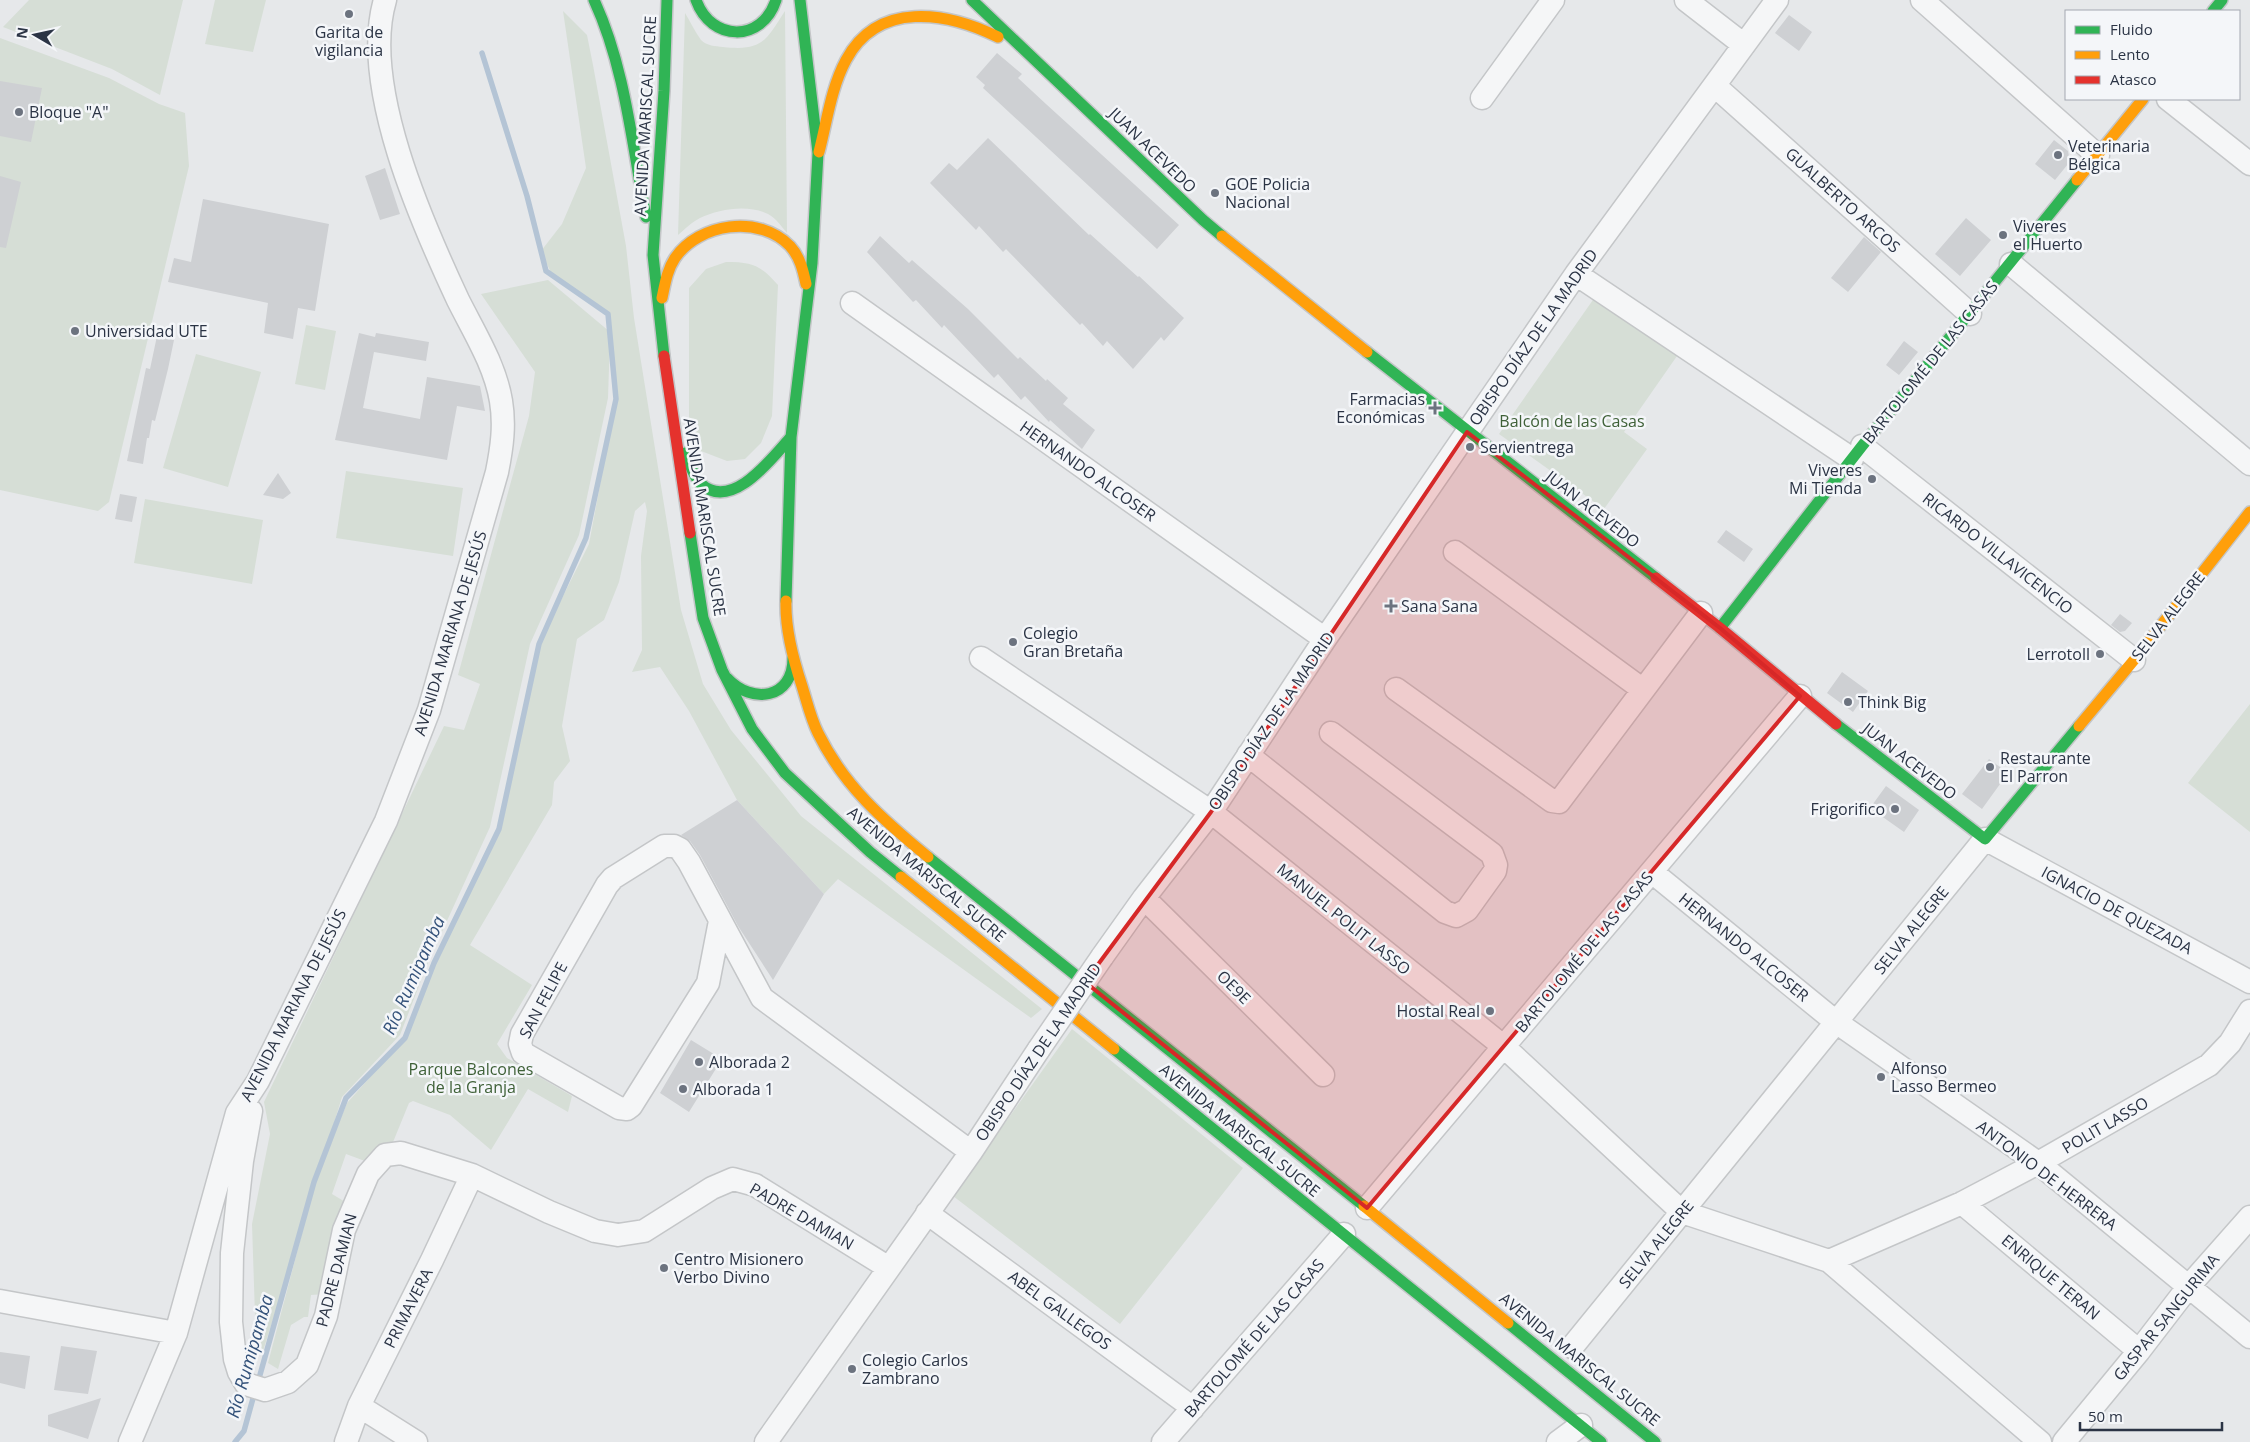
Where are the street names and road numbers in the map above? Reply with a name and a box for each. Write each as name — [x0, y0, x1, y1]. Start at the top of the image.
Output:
street label: AVENIDA MARISCAL SUCRE — [629, 15, 661, 217]
street label: JUAN ACEVEDO — [1103, 101, 1202, 197]
street label: GUALBERTO ARCOS — [1781, 142, 1905, 258]
street label: OBISPO DÍAZ DE LA MADRID — [1463, 244, 1603, 430]
street label: BARTOLOMÉ DE LAS CASAS — [1857, 276, 2003, 448]
street label: AVENIDA MARISCAL SUCRE — [678, 416, 732, 618]
street label: HERNANDO ALCOSER — [1016, 416, 1161, 526]
street label: JUAN ACEVEDO — [1540, 464, 1645, 553]
street label: RICARDO VILLAVICENCIO — [1918, 487, 2078, 619]
street label: AVENIDA MARIANA DE JESÚS — [408, 528, 492, 738]
street label: SELVA ALEGRE — [2126, 567, 2210, 665]
street label: OBISPO DÍAZ DE LA MADRID — [1203, 627, 1339, 815]
street label: JUAN ACEVEDO — [1857, 716, 1962, 805]
street label: AVENIDA MARISCAL SUCRE — [843, 801, 1011, 947]
street label: MANUEL POLIT LASSO — [1273, 858, 1415, 980]
street label: IGNACIO DE QUEZADA — [2038, 861, 2197, 960]
street label: BARTOLOMÉ DE LAS CASAS — [1510, 867, 1658, 1037]
street label: SELVA ALEGRE — [1869, 881, 1953, 979]
street label: HERNANDO ALCOSER — [1674, 888, 1814, 1006]
street label: AVENIDA MARIANA DE JESÚS — [235, 905, 351, 1105]
street label: SAN FELIPE — [514, 958, 572, 1042]
street label: OBISPO DÍAZ DE LA MADRID — [970, 958, 1106, 1146]
street label: OE9E — [1212, 965, 1256, 1009]
street label: AVENIDA MARISCAL SUCRE — [1155, 1058, 1325, 1202]
street label: POLIT LASSO — [2058, 1091, 2152, 1159]
street label: ANTONIO DE HERRERA — [1972, 1115, 2122, 1236]
street label: PADRE DAMIAN — [746, 1177, 858, 1255]
street label: SELVA ALEGRE — [1614, 1195, 1698, 1293]
street label: PADRE DAMIAN — [310, 1211, 362, 1329]
street label: ENRIQUE TERAN — [1997, 1229, 2105, 1325]
street label: GASPAR SANGURIMA — [2108, 1248, 2225, 1385]
street label: BARTOLOMÉ DE LAS CASAS — [1179, 1254, 1329, 1422]
street label: PRIMAVERA — [378, 1264, 438, 1352]
street label: ABEL GALLEGOS — [1004, 1265, 1116, 1355]
street label: AVENIDA MARISCAL SUCRE — [1495, 1287, 1665, 1431]

